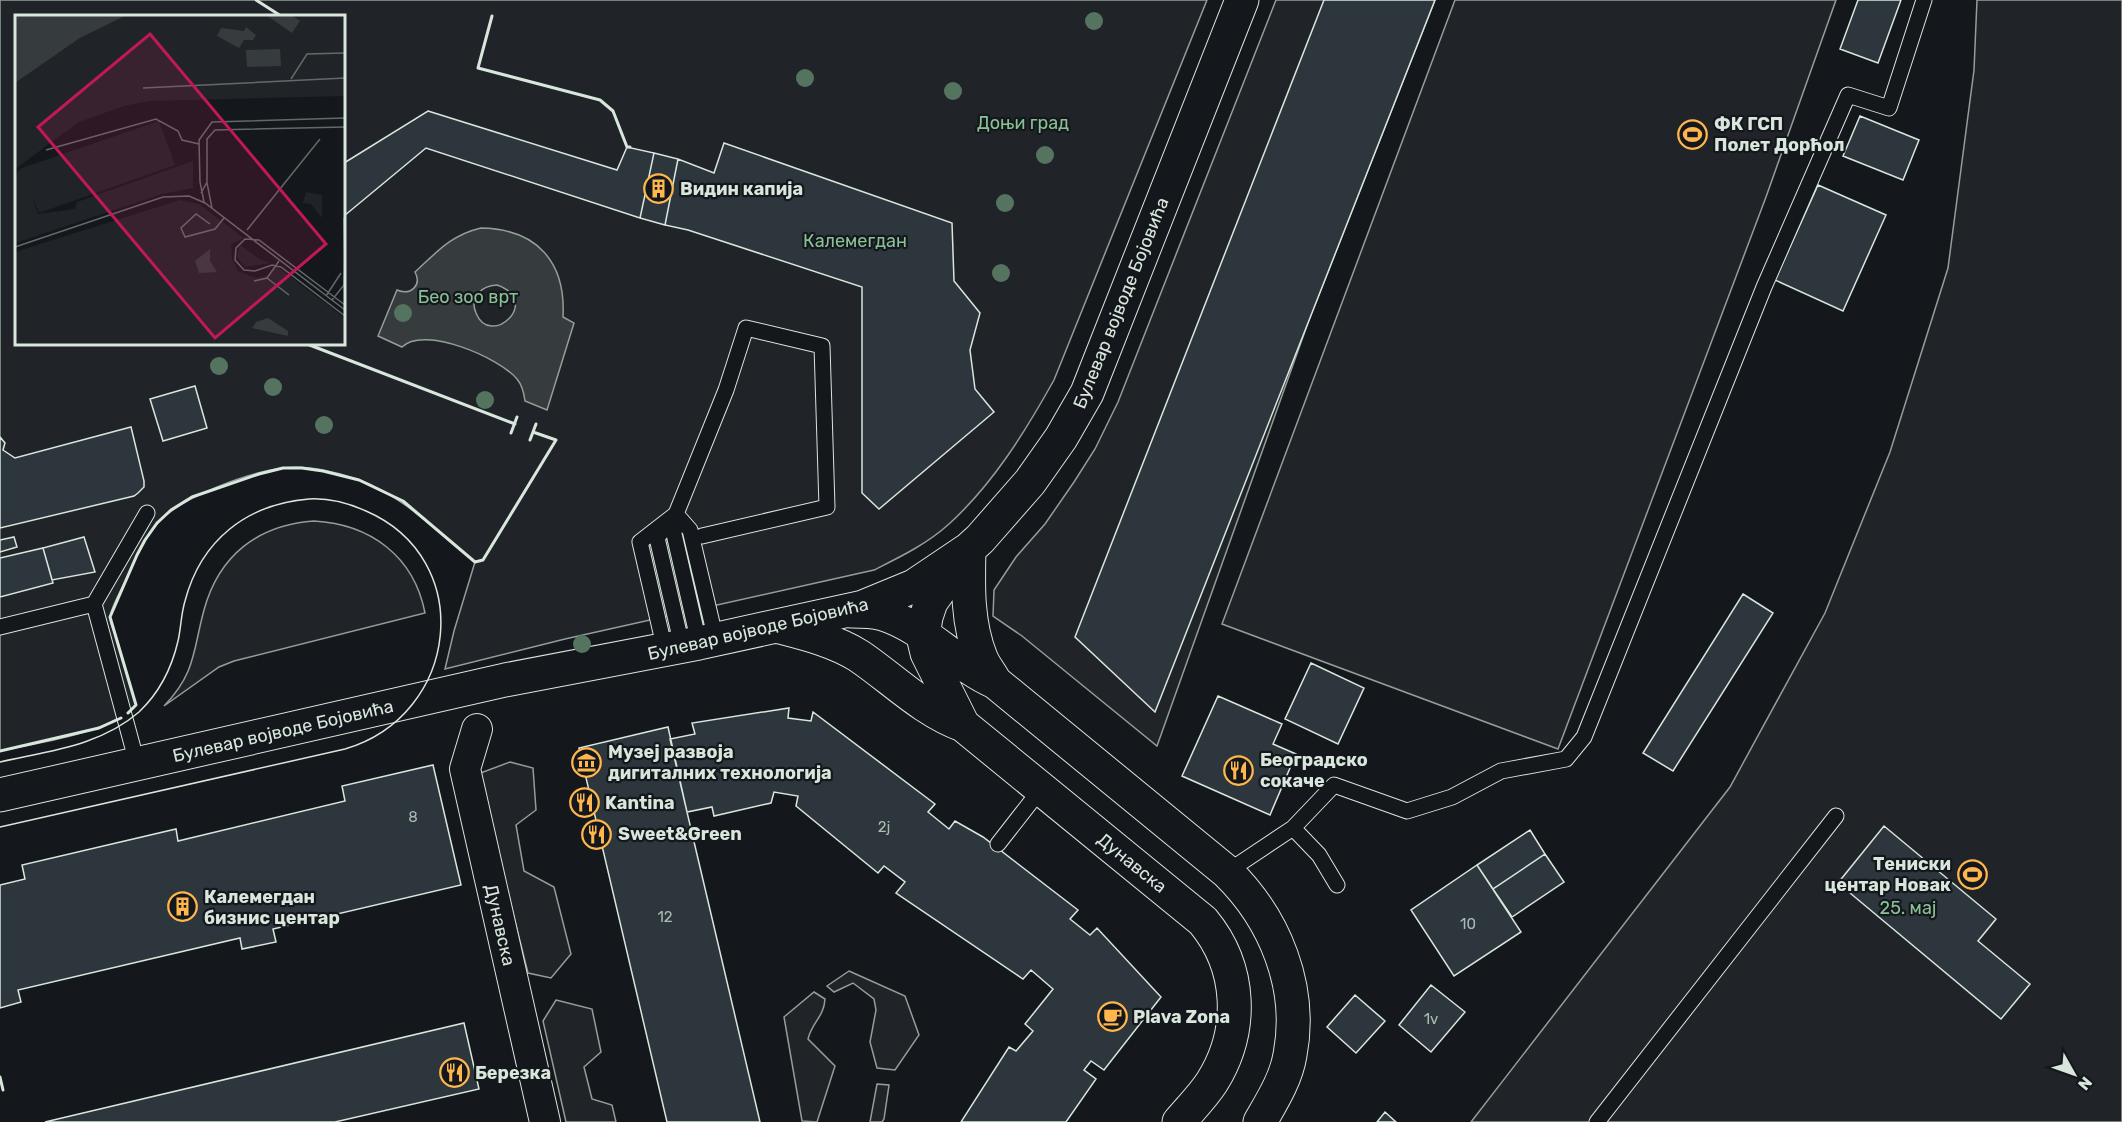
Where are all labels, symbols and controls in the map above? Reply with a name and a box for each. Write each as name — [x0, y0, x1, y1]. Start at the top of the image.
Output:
inset map — [15, 15, 345, 345]
park label: Доњи град — [977, 112, 1069, 134]
place label: ФК ГСП Полет Дорћол — [1714, 113, 1845, 156]
sports icon: ФК ГСП Полет Дорћол — [1677, 118, 1709, 150]
building icon: Видин капија — [643, 173, 675, 205]
place label: Видин капија — [680, 178, 803, 200]
street label: Булевар војводе Бојовића — [1068, 194, 1174, 412]
park label: Калемегдан — [803, 230, 907, 252]
park label: Бео зоо врт — [418, 286, 518, 308]
street label: Булевар војводе Бојовића — [645, 593, 871, 665]
street label: Булевар војводе Бојовића — [170, 695, 396, 767]
place label: Музеј развоја дигиталних технологија — [608, 741, 832, 784]
museum icon: Музеј развоја дигиталних технологија — [571, 746, 603, 778]
place label: Београдско сокаче — [1260, 749, 1368, 792]
restaurant icon: Београдско сокаче — [1223, 754, 1255, 786]
restaurant icon: Kantina — [568, 787, 600, 819]
place label: Kantina — [605, 792, 675, 814]
house number: 8 — [408, 808, 418, 826]
restaurant icon: Sweet&Green — [581, 818, 613, 850]
house number: 2j — [878, 818, 890, 836]
place label: Sweet&Green — [618, 823, 742, 845]
street label: Дунавска — [1093, 828, 1171, 898]
place label: Тениски центар Новак — [1825, 853, 1951, 896]
sports icon: Тениски центар Новак — [1956, 858, 1988, 890]
street label: Дунавска — [480, 882, 520, 968]
place label: Калемегдан бизнис центар — [204, 886, 340, 929]
building icon: Калемегдан бизнис центар — [167, 891, 199, 923]
park label: 25. мај — [1880, 897, 1936, 919]
house number: 12 — [657, 908, 673, 926]
house number: 10 — [1460, 915, 1476, 933]
cafe icon: Plava Zona — [1096, 1001, 1128, 1033]
place label: Plava Zona — [1133, 1006, 1230, 1028]
house number: 1v — [1424, 1010, 1438, 1028]
north arrow — [2044, 1044, 2104, 1104]
restaurant icon: Березка — [438, 1057, 470, 1089]
place label: Березка — [475, 1062, 551, 1084]
text: N — [2074, 1073, 2096, 1094]

